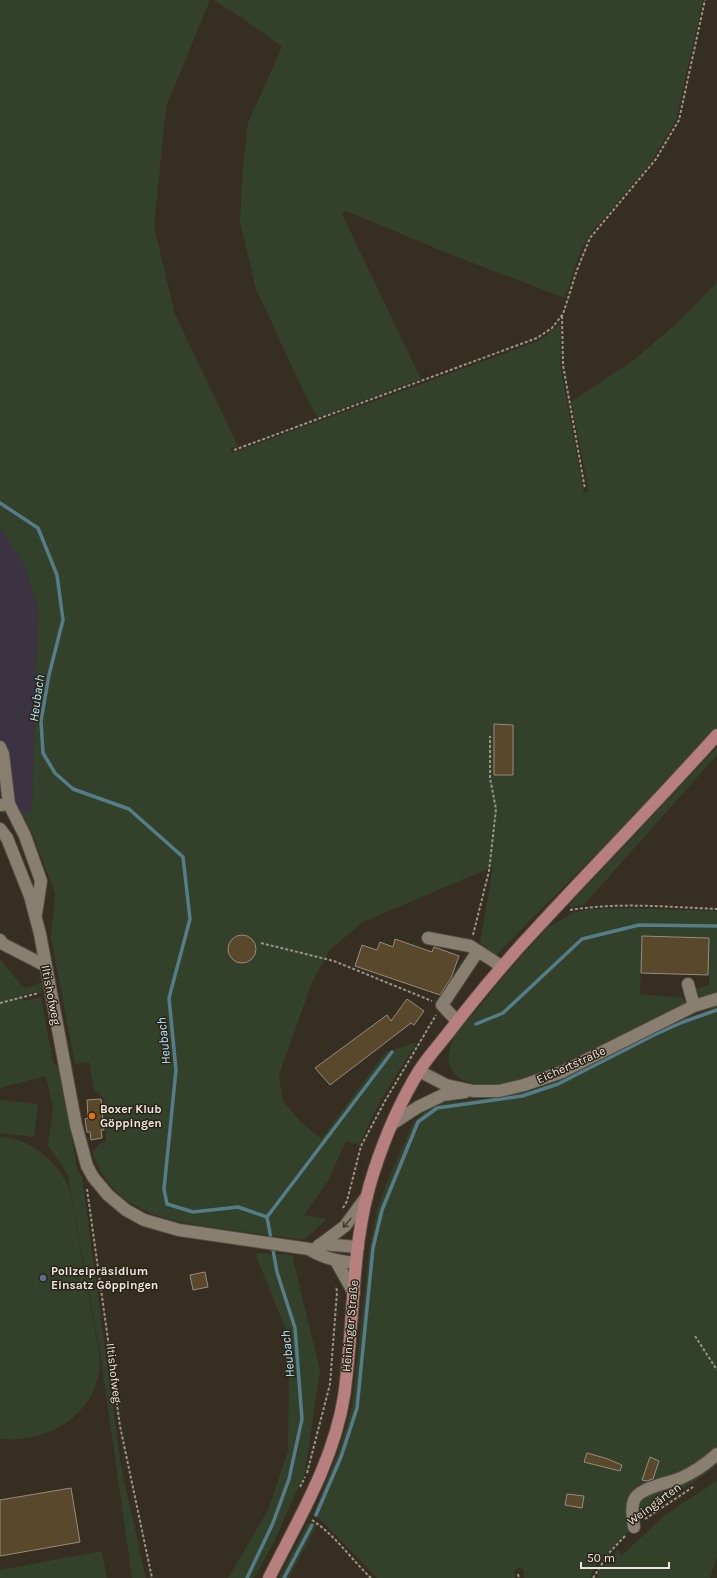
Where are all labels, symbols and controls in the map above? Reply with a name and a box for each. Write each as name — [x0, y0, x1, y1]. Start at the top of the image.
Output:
water label: Heubach — [26, 674, 47, 723]
street label: Iltishofweg — [38, 964, 64, 1026]
water label: Heubach — [154, 1017, 173, 1065]
street label: Eichertstraße — [534, 1044, 608, 1086]
place label: Boxer Klub Göppingen — [100, 1102, 162, 1130]
marker: Boxer Klub Göppingen — [87, 1111, 97, 1121]
one-way arrow — [342, 1218, 352, 1228]
place label: Polizeipräsidium Einsatz Göppingen — [51, 1264, 158, 1292]
marker: Polizeipräsidium Einsatz Göppingen — [38, 1273, 48, 1283]
street label: Heininger Straße — [339, 1279, 361, 1373]
water label: Heubach — [278, 1330, 297, 1378]
street label: Iltishofweg — [103, 1342, 125, 1404]
street label: Weingärten — [624, 1480, 684, 1528]
scale bar — [581, 1544, 669, 1570]
text: 50 m — [587, 1551, 615, 1565]

